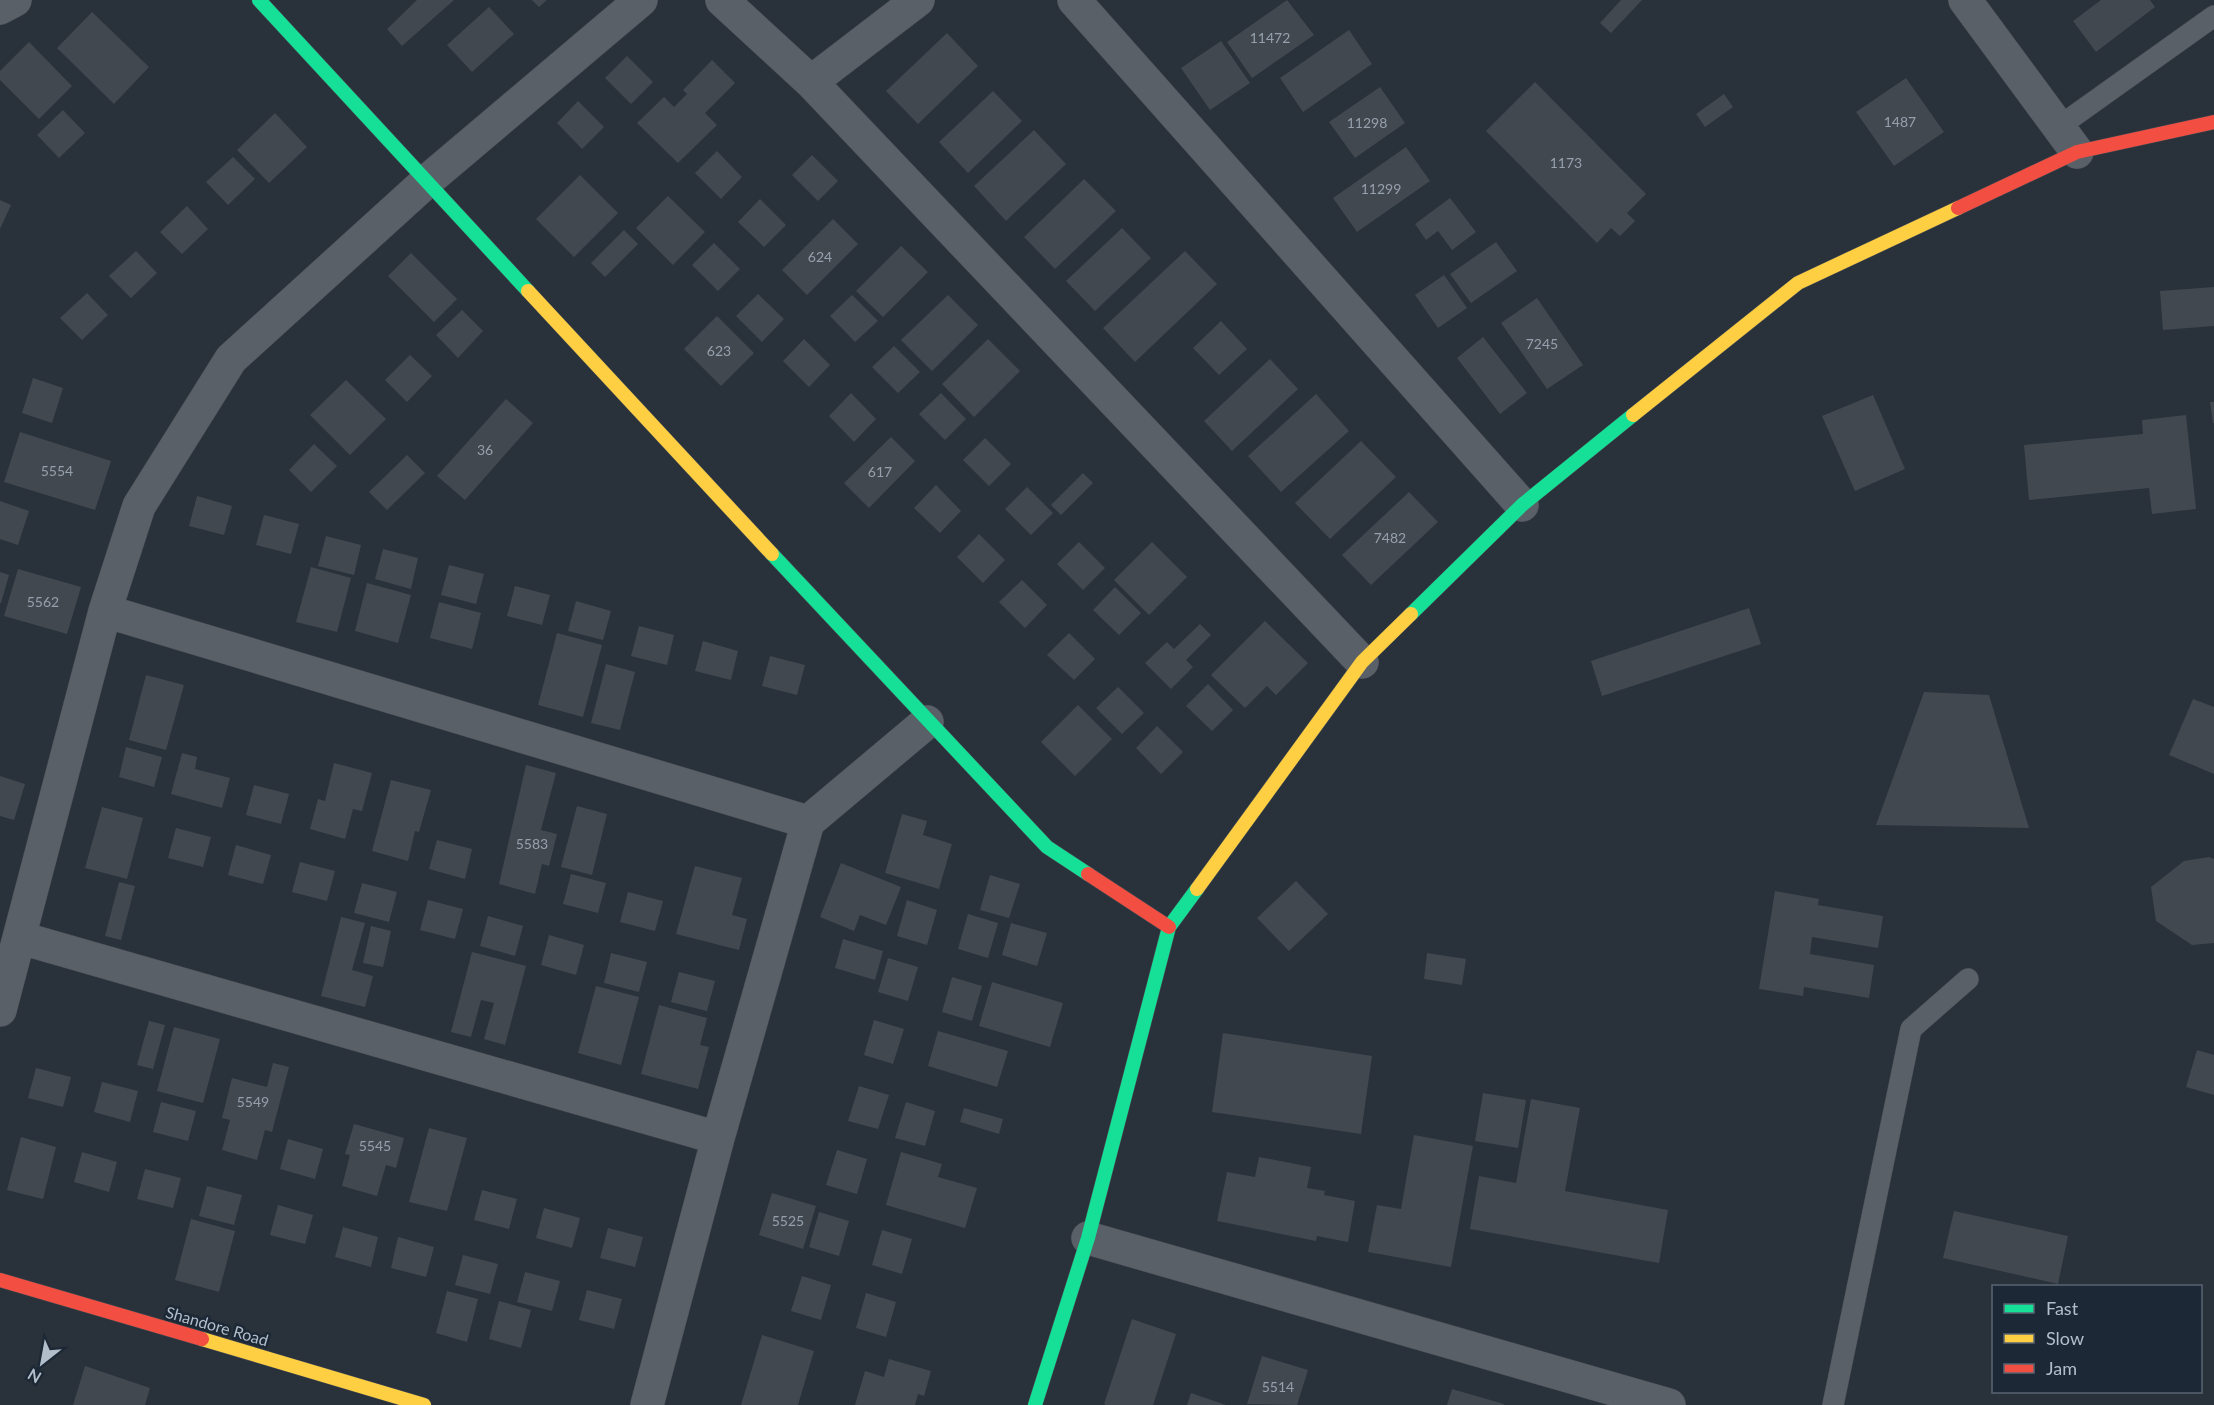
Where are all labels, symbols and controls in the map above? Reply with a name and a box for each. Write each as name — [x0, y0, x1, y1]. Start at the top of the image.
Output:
house number: 11472 — [1250, 29, 1290, 46]
house number: 1487 — [1884, 113, 1916, 130]
house number: 11298 — [1347, 114, 1387, 131]
house number: 1173 — [1550, 154, 1582, 171]
house number: 11299 — [1361, 180, 1401, 197]
house number: 624 — [808, 248, 832, 265]
house number: 7245 — [1526, 335, 1558, 352]
house number: 623 — [707, 342, 731, 359]
house number: 36 — [477, 441, 493, 458]
house number: 5554 — [41, 462, 73, 479]
house number: 617 — [868, 463, 892, 480]
house number: 7482 — [1374, 529, 1406, 546]
house number: 5562 — [27, 593, 59, 610]
house number: 5583 — [516, 835, 548, 852]
house number: 5549 — [237, 1093, 269, 1110]
house number: 5545 — [359, 1137, 391, 1154]
house number: 5525 — [772, 1212, 804, 1229]
legend — [1992, 1285, 2202, 1393]
text: Fast — [2046, 1297, 2079, 1319]
street label: Shandore Road — [164, 1302, 271, 1349]
text: Slow — [2046, 1327, 2084, 1349]
north arrow — [12, 1333, 72, 1393]
text: Jam — [2046, 1357, 2077, 1379]
text: N — [24, 1365, 44, 1388]
house number: 5514 — [1262, 1378, 1294, 1395]

